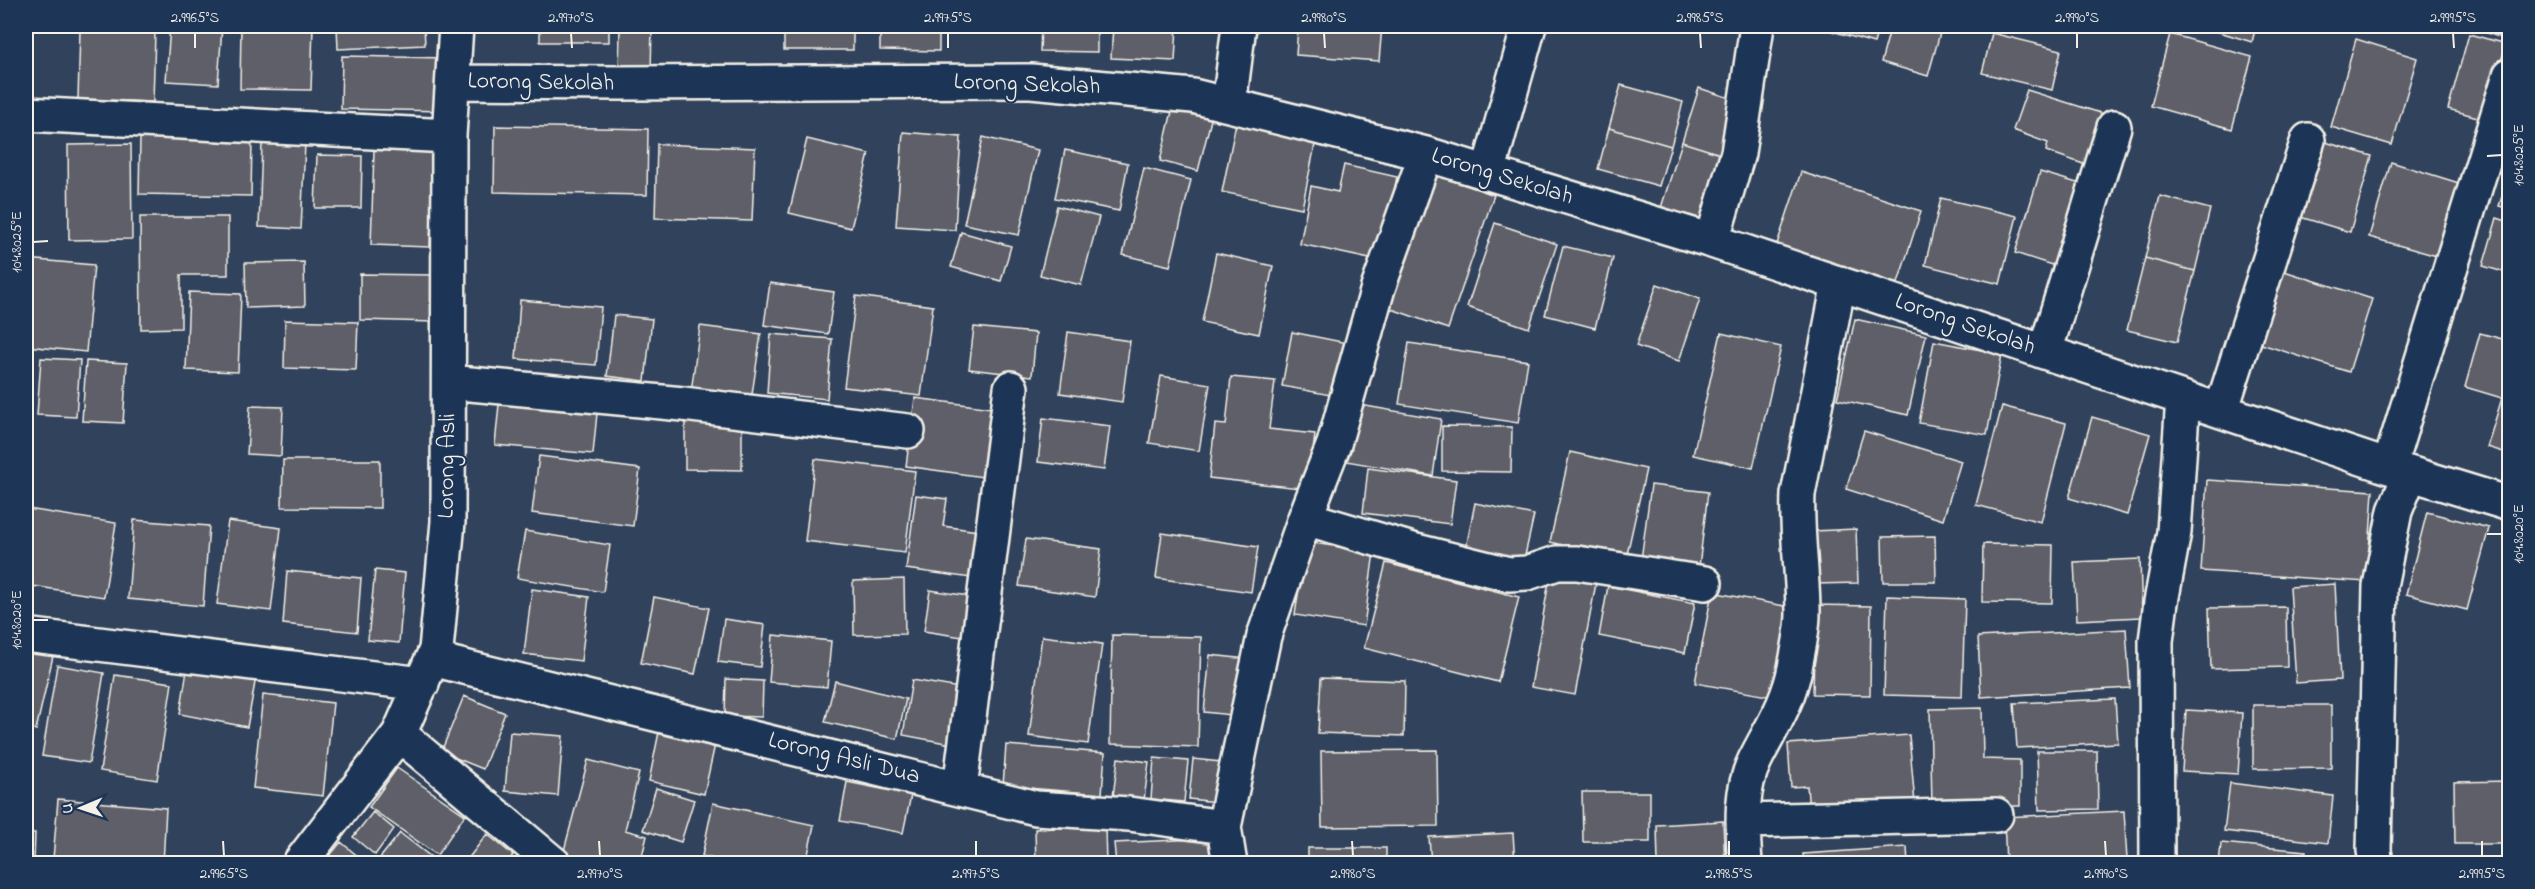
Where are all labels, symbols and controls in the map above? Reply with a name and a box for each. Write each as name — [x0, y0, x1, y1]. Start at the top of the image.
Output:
text: 2.9965°S — [171, 7, 220, 29]
text: 2.9970°S — [548, 7, 594, 29]
text: 2.9975°S — [924, 7, 972, 29]
text: 2.9980°S — [1301, 7, 1347, 29]
text: 2.9985°S — [1676, 7, 1724, 29]
text: 2.9990°S — [2055, 7, 2099, 29]
text: 2.9995°S — [2430, 7, 2477, 29]
street label: Lorong Sekolah — [467, 64, 615, 102]
street label: Lorong Sekolah — [953, 65, 1101, 105]
text: 104.8025°E — [2508, 124, 2530, 186]
street label: Lorong Sekolah — [1427, 139, 1577, 215]
text: 104.8025°E — [6, 211, 28, 273]
street label: Lorong Sekolah — [1890, 285, 2040, 365]
street label: Lorong Asli — [430, 413, 466, 519]
text: 104.8020°E — [2508, 504, 2530, 564]
text: 104.8020°E — [6, 590, 28, 650]
street label: Lorong Asli Dua — [764, 723, 924, 795]
north arrow — [51, 778, 111, 838]
text: U — [56, 803, 80, 814]
text: 2.9965°S — [200, 863, 249, 885]
text: 2.9970°S — [577, 863, 623, 885]
text: 2.9975°S — [952, 863, 1000, 885]
text: 2.9980°S — [1330, 863, 1376, 885]
text: 2.9985°S — [1705, 863, 1753, 885]
text: 2.9990°S — [2084, 863, 2128, 885]
text: 2.9995°S — [2459, 863, 2506, 885]

